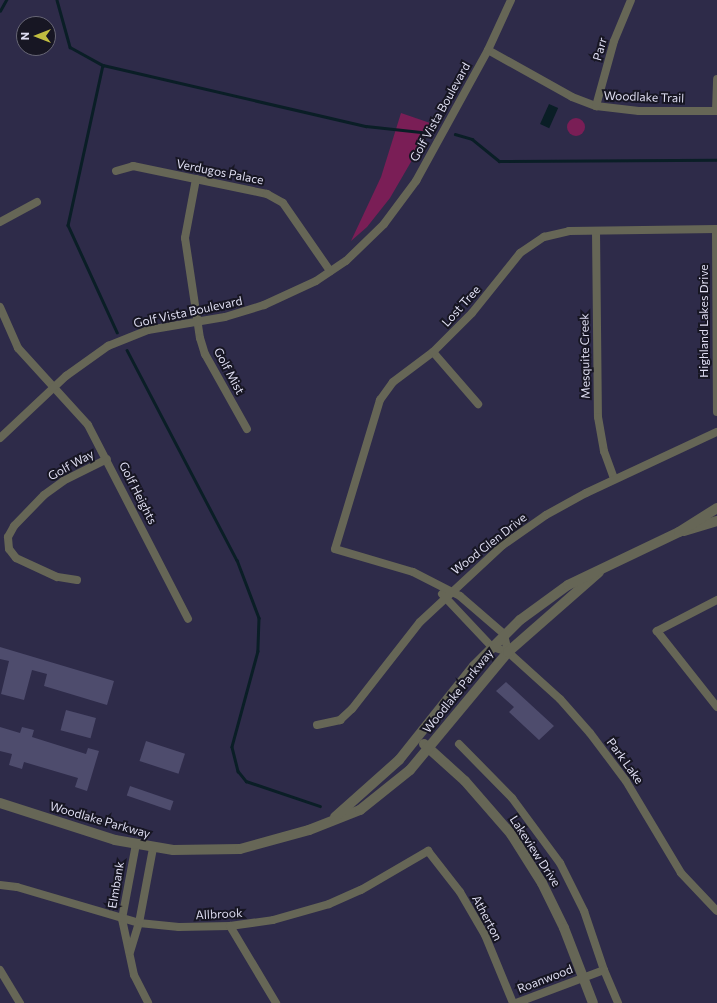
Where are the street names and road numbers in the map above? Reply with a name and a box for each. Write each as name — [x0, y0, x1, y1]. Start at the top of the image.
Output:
street label: Parr — [590, 36, 610, 62]
street label: Golf Vista Boulevard — [407, 60, 473, 164]
street label: Woodlake Trail — [603, 88, 685, 106]
street label: Verdugos Palace — [175, 156, 265, 188]
street label: Highland Lakes Drive — [697, 264, 711, 378]
street label: Lost Tree — [439, 282, 483, 330]
street label: Golf Vista Boulevard — [132, 293, 244, 331]
street label: Mesquite Creek — [577, 313, 593, 399]
street label: Golf Mist — [211, 345, 247, 397]
street label: Golf Way — [46, 447, 96, 483]
street label: Golf Heights — [116, 459, 160, 527]
street label: Wood Glen Drive — [449, 510, 529, 578]
street label: Woodlake Parkway — [420, 646, 496, 736]
street label: Park Lake — [604, 735, 646, 787]
street label: Woodlake Parkway — [48, 799, 152, 841]
street label: Lakeview Drive — [507, 813, 563, 889]
street label: Elmbank — [105, 860, 127, 910]
street label: Atherton — [469, 893, 505, 943]
street label: Allbrook — [195, 906, 243, 922]
street label: Roanwood — [515, 962, 575, 996]

